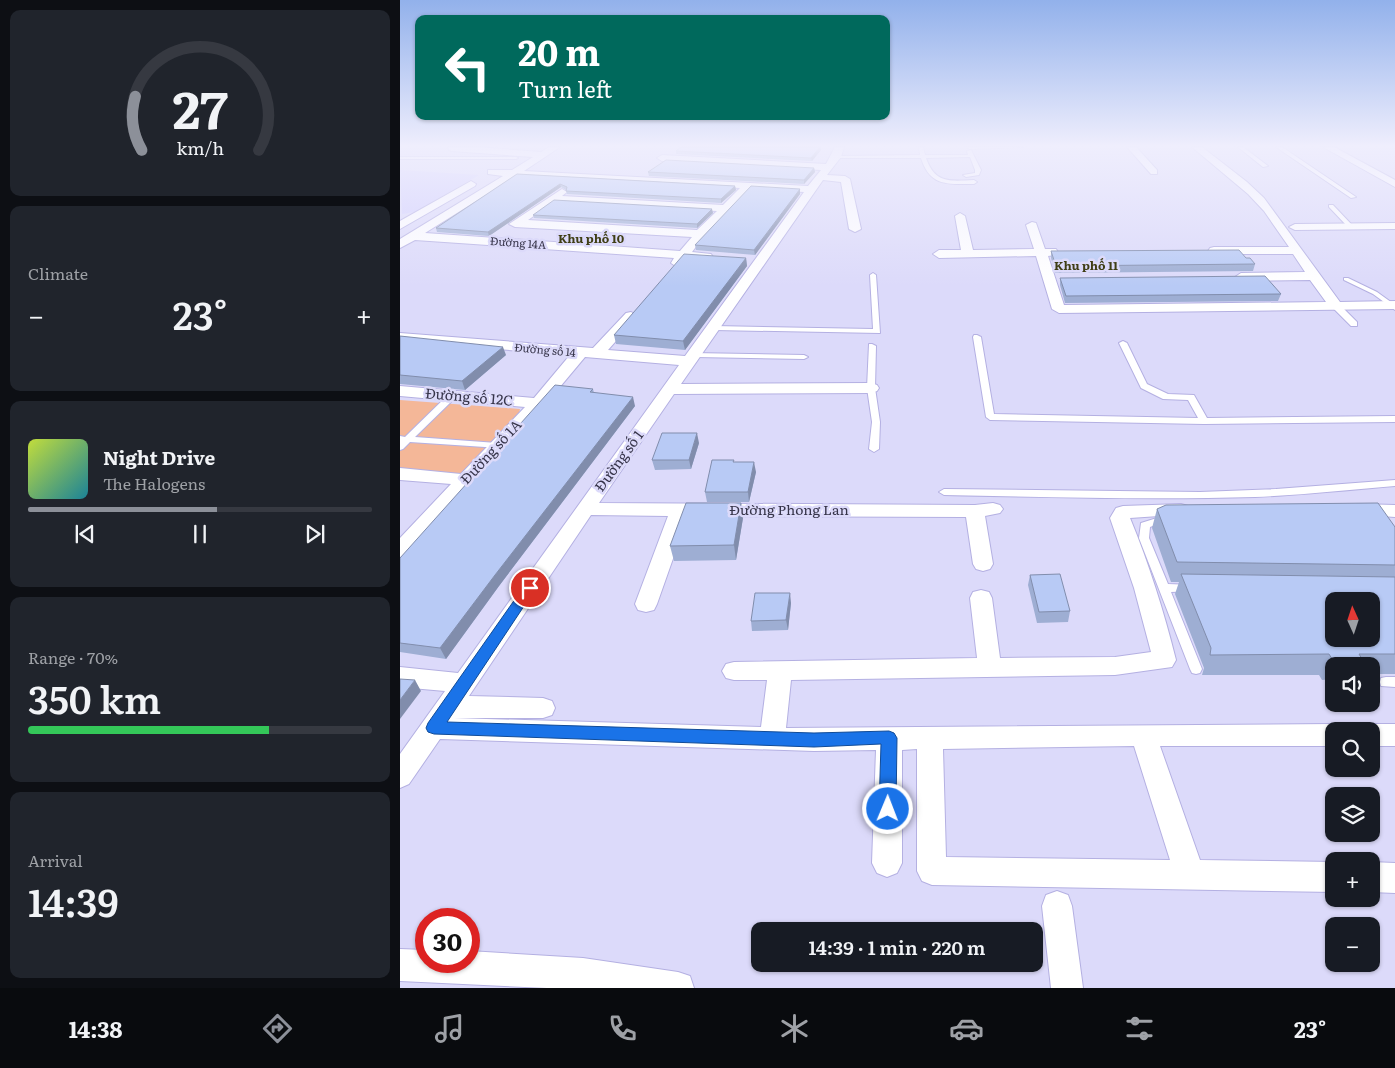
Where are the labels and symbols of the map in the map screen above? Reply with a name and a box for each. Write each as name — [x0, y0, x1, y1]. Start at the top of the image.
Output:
district label: Khu phố 10 — [558, 229, 625, 247]
street label: Đường 14A — [490, 232, 547, 252]
district label: Khu phố 11 — [1054, 256, 1118, 274]
street label: Đường số 14 — [514, 338, 576, 360]
street label: Đường số 12C — [424, 382, 514, 410]
street label: Đường số 1A — [455, 414, 526, 488]
street label: Đường số 1 — [589, 425, 647, 495]
street label: Đường Phong Lan — [729, 499, 849, 519]
pin — [509, 567, 551, 609]
north arrow — [1325, 592, 1380, 648]
position arrow — [861, 782, 913, 834]
speed limit sign: 30 — [415, 908, 480, 973]

